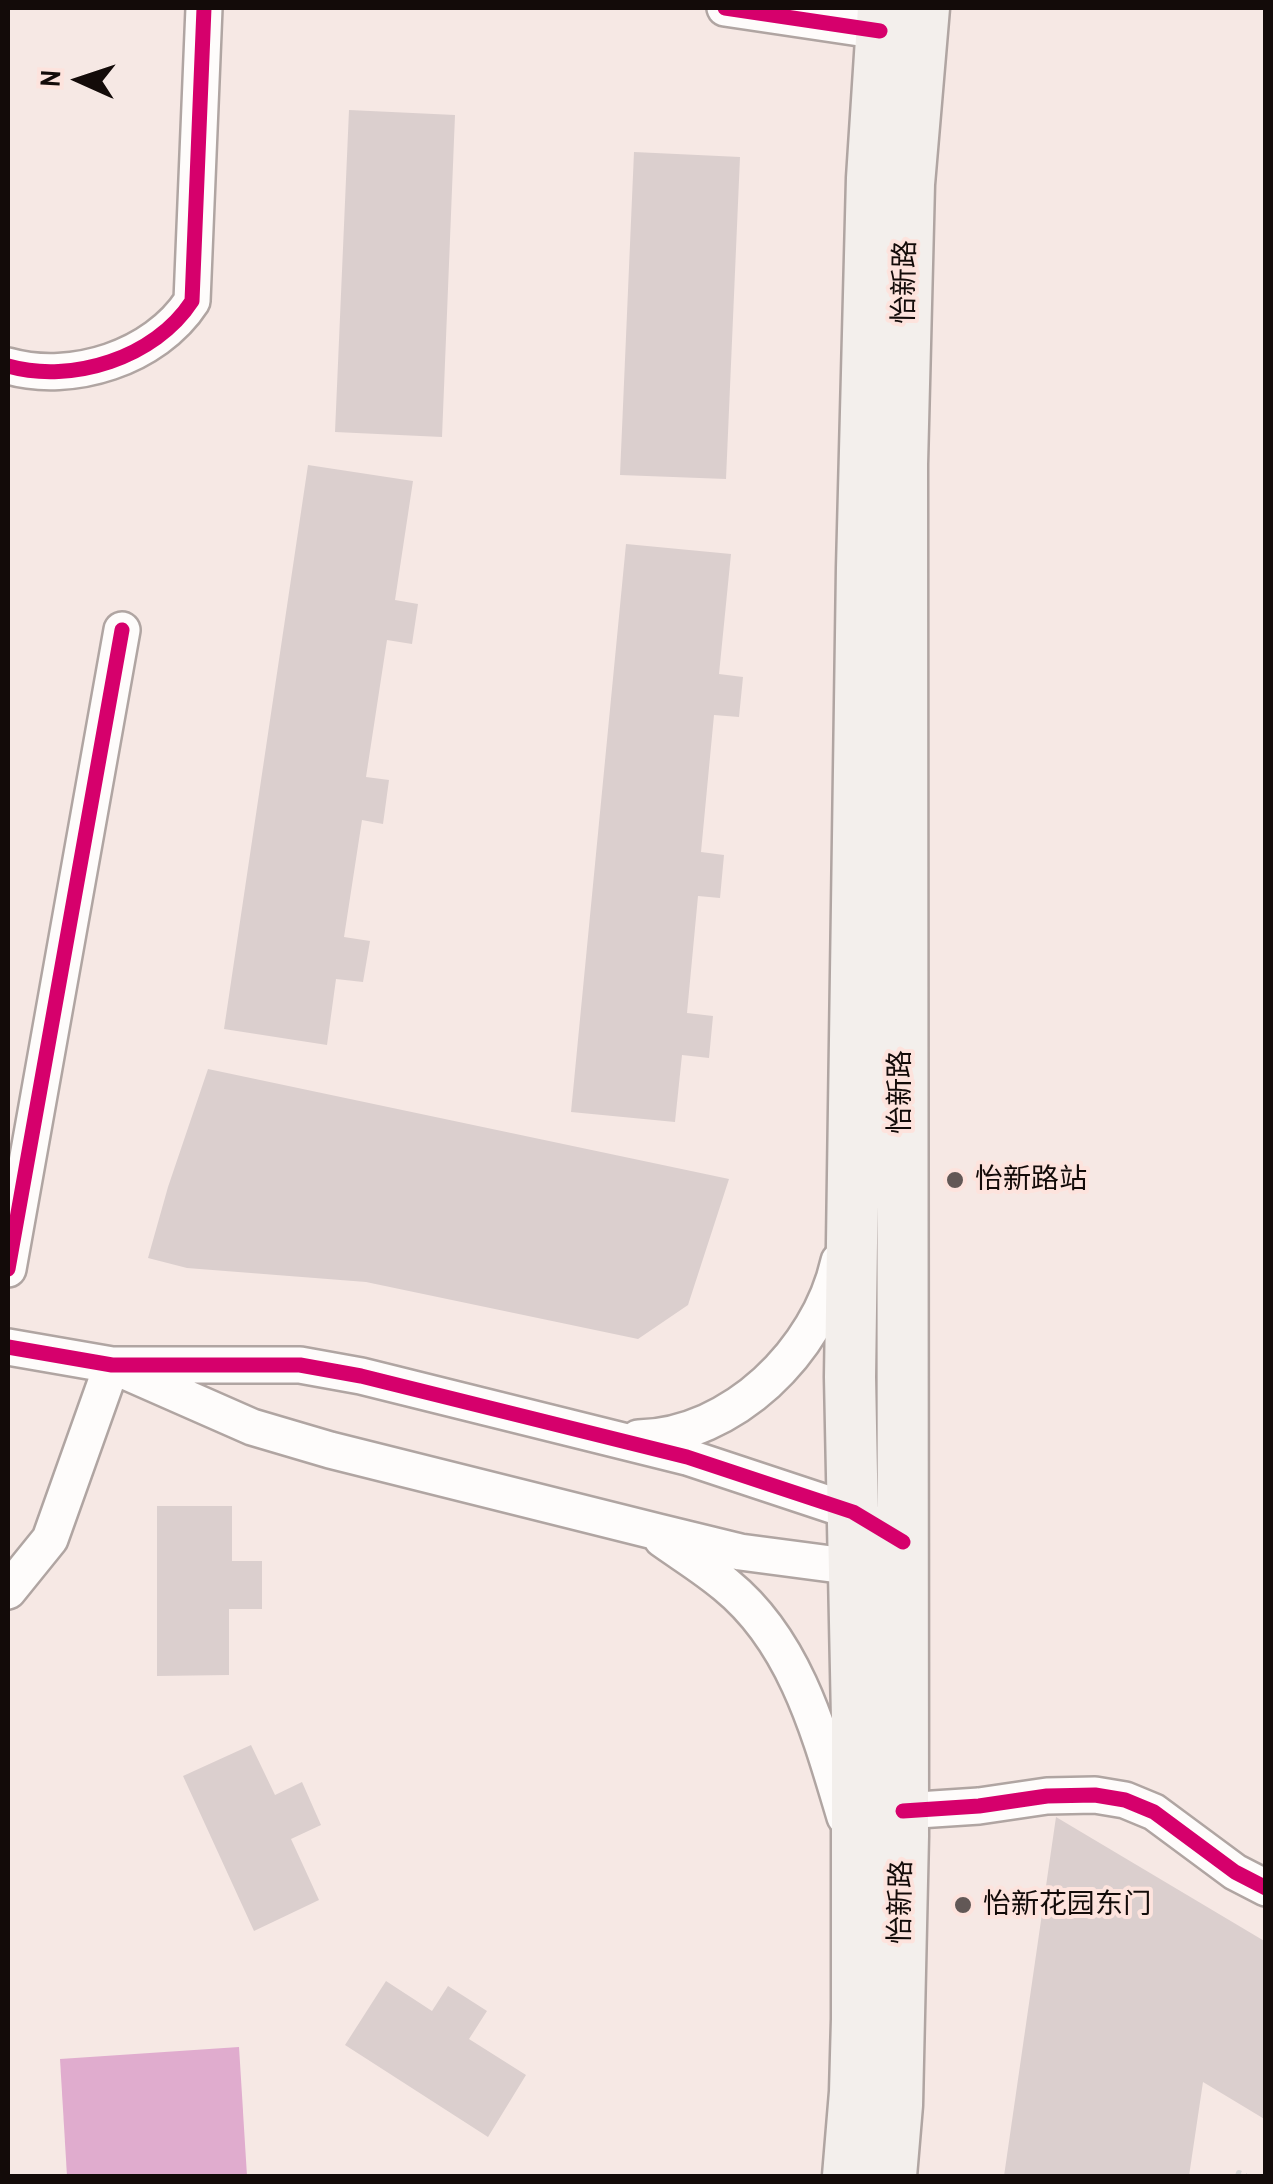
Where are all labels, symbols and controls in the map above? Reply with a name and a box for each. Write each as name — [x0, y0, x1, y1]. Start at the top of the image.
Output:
north arrow — [30, 30, 130, 130]
text: N — [31, 69, 69, 88]
street label: 怡新路 — [888, 240, 924, 324]
street label: 怡新路 — [884, 1050, 918, 1134]
place label: 怡新路站 — [975, 1163, 1087, 1197]
marker: 怡新路站 — [944, 1169, 966, 1191]
street label: 怡新路 — [884, 1860, 920, 1944]
place label: 怡新花园东门 — [983, 1888, 1151, 1922]
marker: 怡新花园东门 — [952, 1894, 974, 1916]

